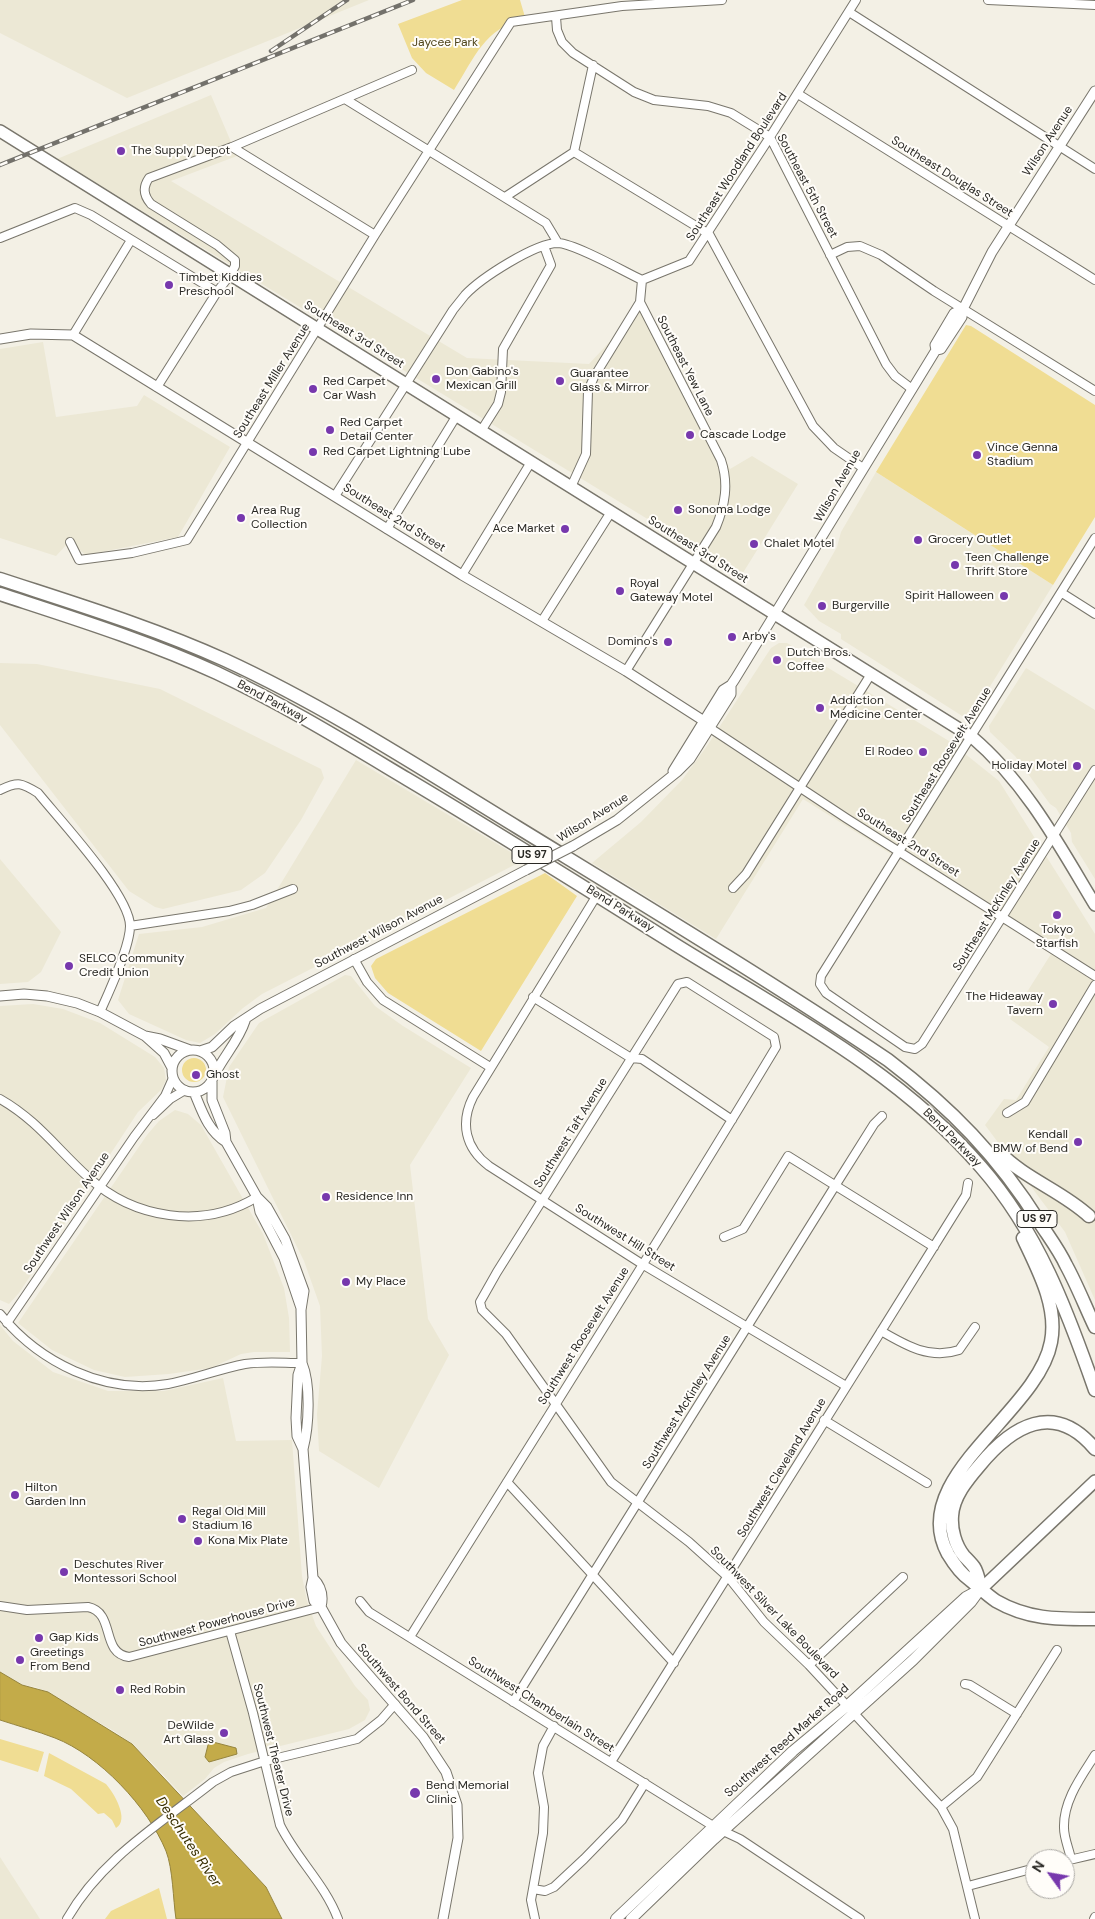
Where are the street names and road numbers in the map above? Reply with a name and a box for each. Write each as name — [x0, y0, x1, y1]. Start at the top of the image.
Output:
street label: Southeast Woodland Boulevard — [684, 90, 790, 244]
street label: Wilson Avenue — [1020, 103, 1076, 179]
street label: Southeast 5th Street — [773, 132, 841, 240]
street label: Southeast Douglas Street — [888, 134, 1016, 220]
street label: Southeast 3rd Street — [301, 298, 407, 372]
street label: Southeast Yew Lane — [653, 313, 717, 419]
street label: Southeast Miller Avenue — [231, 321, 313, 441]
street label: Wilson Avenue — [811, 447, 865, 525]
street label: Southeast 2nd Street — [340, 481, 448, 555]
street label: Southeast 3rd Street — [645, 513, 751, 587]
street label: Bend Parkway — [234, 677, 310, 727]
street label: Southeast Roosevelt Avenue — [899, 684, 995, 826]
street label: Wilson Avenue — [555, 790, 631, 846]
street label: Southeast 2nd Street — [854, 806, 962, 880]
street label: Southeast McKinley Avenue — [950, 836, 1044, 974]
road number: US 97 — [512, 846, 552, 864]
street label: Bend Parkway — [583, 882, 657, 936]
street label: Southwest Wilson Avenue — [312, 892, 446, 972]
street label: Southwest Taft Avenue — [531, 1075, 611, 1191]
street label: Bend Parkway — [920, 1106, 984, 1170]
street label: Southwest Wilson Avenue — [21, 1150, 113, 1276]
street label: Southwest Hill Street — [572, 1201, 678, 1275]
road number: US 97 — [1017, 1210, 1057, 1228]
street label: Southwest Roosevelt Avenue — [536, 1264, 632, 1408]
street label: Southwest McKinley Avenue — [640, 1332, 734, 1472]
street label: Southwest Cleveland Avenue — [735, 1396, 829, 1540]
street label: Southwest Silver Lake Boulevard — [707, 1544, 841, 1682]
street label: Southwest Powerhouse Drive — [137, 1595, 297, 1651]
street label: Southwest Bond Street — [354, 1641, 448, 1747]
street label: Southwest Chamberlain Street — [465, 1654, 617, 1756]
street label: Southwest Reed Market Road — [722, 1681, 852, 1801]
street label: Southwest Theater Drive — [250, 1682, 296, 1818]

